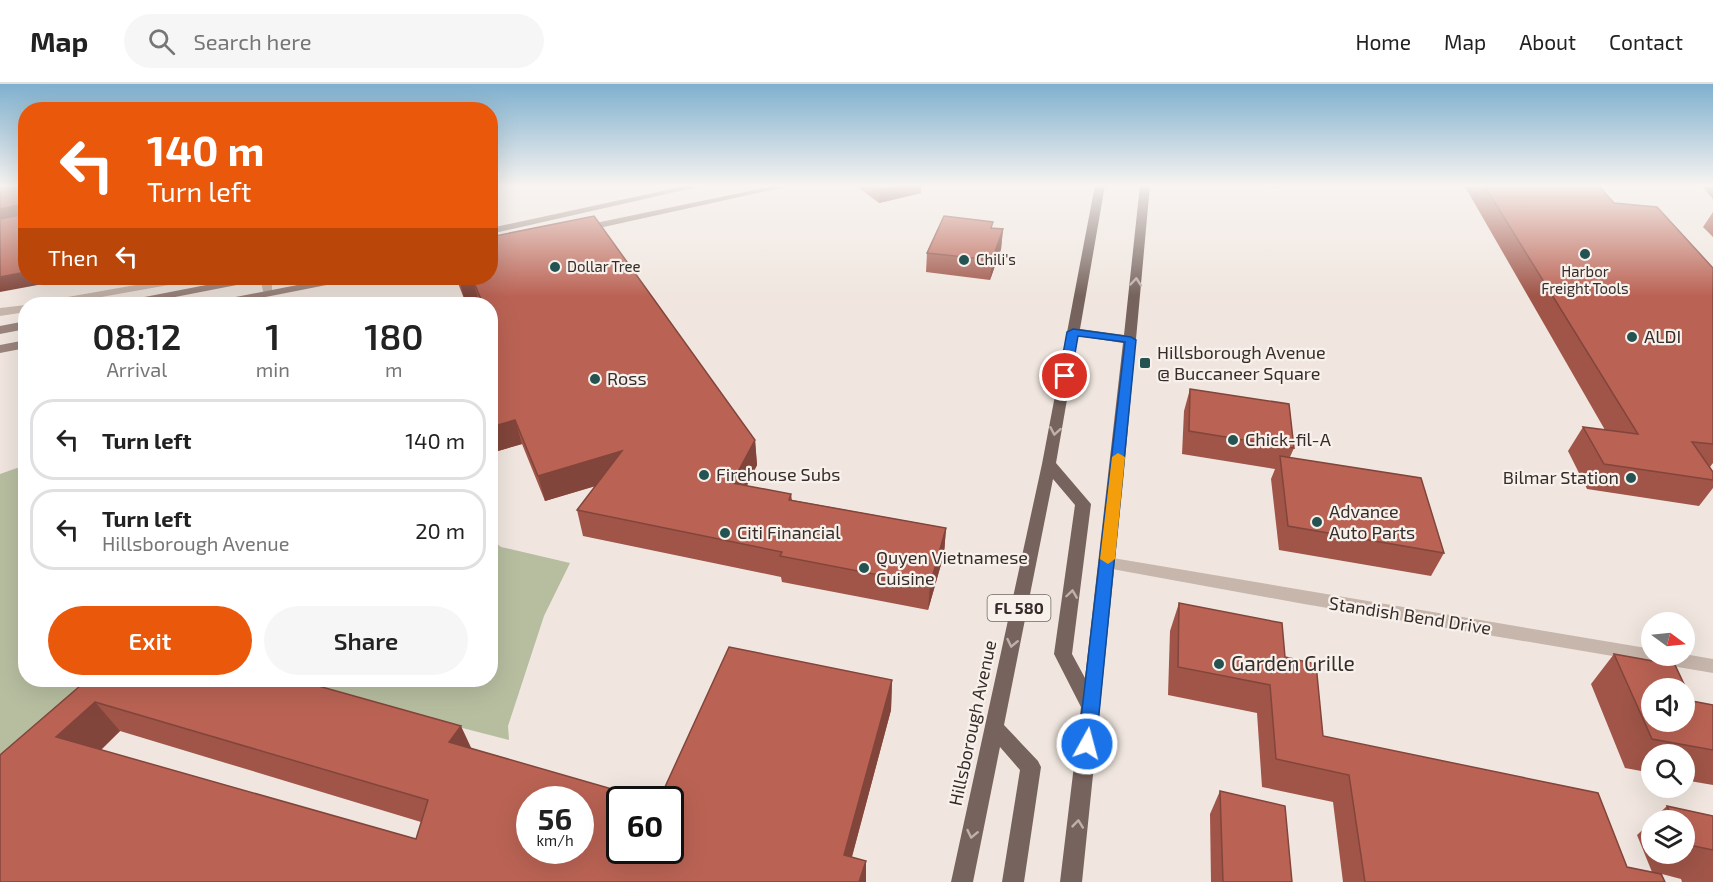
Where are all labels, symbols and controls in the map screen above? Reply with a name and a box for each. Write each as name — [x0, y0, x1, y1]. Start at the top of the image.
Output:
search box — [124, 14, 544, 68]
text: Map — [30, 24, 88, 58]
icon: search — [145, 25, 178, 58]
text: Search here — [193, 28, 312, 54]
text: Home — [1355, 29, 1411, 54]
text: Map — [1444, 29, 1486, 54]
text: About — [1519, 29, 1576, 54]
text: Contact — [1609, 29, 1683, 54]
text: 140 m — [147, 124, 264, 174]
icon: left — [48, 126, 126, 204]
text: Turn left — [147, 175, 251, 207]
icon: left — [110, 240, 143, 273]
text: Then — [48, 244, 98, 270]
marker: Harbor Freight Tools — [1578, 247, 1592, 261]
place label: Chili's — [976, 250, 1016, 268]
marker: Chili's — [957, 253, 971, 267]
place label: Dollar Tree — [567, 257, 641, 275]
marker: Dollar Tree — [548, 260, 562, 274]
place label: Harbor Freight Tools — [1541, 262, 1629, 297]
one-way arrow — [1129, 277, 1142, 286]
text: 08:12 — [92, 314, 181, 357]
text: 1 — [265, 314, 280, 357]
text: 180 — [364, 314, 424, 357]
place label: ALDI — [1644, 325, 1681, 347]
marker: ALDI — [1625, 330, 1639, 344]
place label: Hillsborough Avenue @ Buccaneer Square — [1157, 341, 1326, 384]
pin — [1039, 350, 1090, 401]
marker: Hillsborough Avenue @ Buccaneer Square — [1138, 356, 1152, 370]
text: Arrival — [106, 357, 167, 381]
text: min — [256, 357, 290, 381]
text: m — [385, 357, 403, 381]
icon: arrive — [1048, 359, 1081, 392]
place label: Ross — [607, 367, 647, 389]
marker: Ross — [588, 372, 602, 386]
icon: left — [51, 423, 84, 456]
one-way arrow — [1049, 426, 1062, 436]
text: Turn left — [102, 427, 191, 453]
text: 140 m — [405, 427, 465, 453]
place label: Chick-fil-A — [1245, 428, 1332, 450]
marker: Chick-fil-A — [1226, 433, 1240, 447]
place label: Firehouse Subs — [716, 463, 840, 485]
place label: Bilmar Station — [1503, 466, 1619, 488]
marker: Firehouse Subs — [697, 468, 711, 482]
marker: Bilmar Station — [1624, 471, 1638, 485]
place label: Advance Auto Parts — [1329, 500, 1415, 543]
text: Turn left — [102, 505, 191, 531]
icon: left — [51, 513, 84, 546]
marker: Advance Auto Parts — [1310, 515, 1324, 529]
text: 20 m — [415, 517, 465, 543]
place label: Citi Financial — [737, 521, 841, 543]
marker: Citi Financial — [718, 526, 732, 540]
text: Hillsborough Avenue — [102, 531, 289, 555]
place label: Quyen Vietnamese Cuisine — [876, 546, 1028, 589]
marker: Quyen Vietnamese Cuisine — [857, 561, 871, 575]
one-way arrow — [1065, 590, 1077, 599]
street label: Standish Bend Drive — [1327, 591, 1493, 639]
road number: FL 580 — [988, 595, 1050, 621]
button: Exit — [48, 606, 252, 675]
button: Share — [264, 606, 468, 675]
north arrow — [1641, 612, 1695, 666]
map controls — [1641, 612, 1695, 864]
street label: Hillsborough Avenue — [944, 638, 1000, 808]
one-way arrow — [1006, 638, 1019, 648]
place label: Garden Grille — [1231, 650, 1355, 675]
marker: Garden Grille — [1212, 657, 1226, 671]
button: sound — [1641, 678, 1695, 732]
position arrow — [1055, 712, 1119, 776]
button: search — [1641, 744, 1695, 798]
speed limit sign: 60 — [606, 786, 684, 864]
text: 56 — [538, 800, 572, 836]
button: layers — [1641, 810, 1695, 864]
one-way arrow — [1071, 819, 1083, 828]
one-way arrow — [966, 828, 979, 838]
text: km/h — [536, 831, 574, 849]

